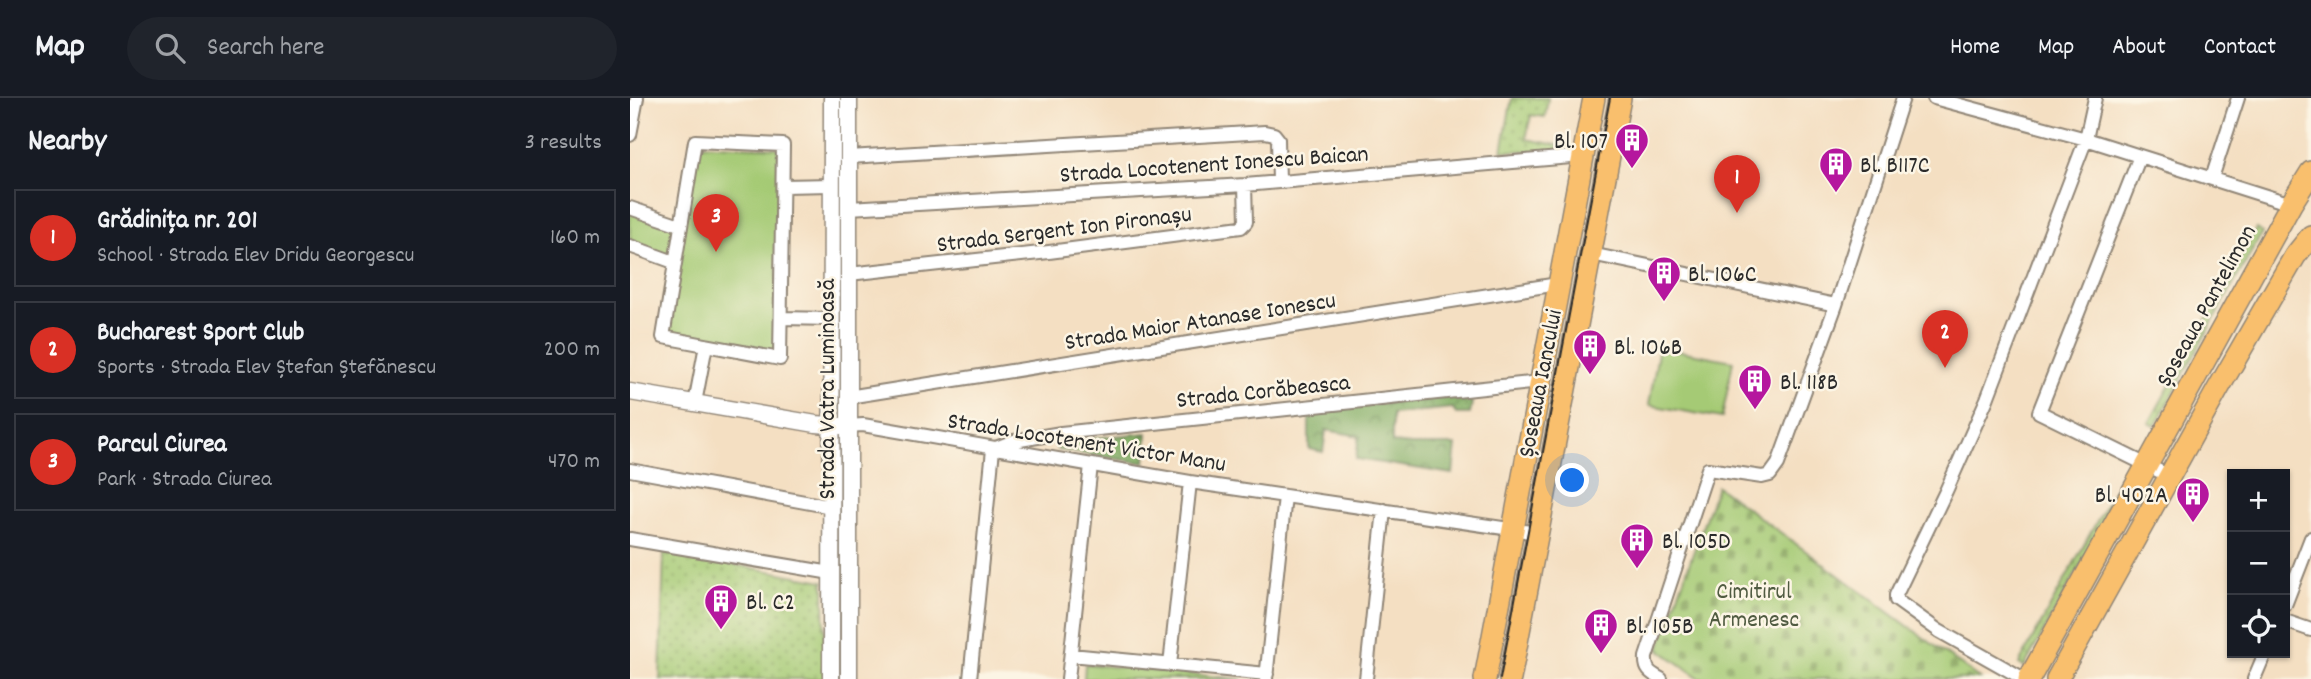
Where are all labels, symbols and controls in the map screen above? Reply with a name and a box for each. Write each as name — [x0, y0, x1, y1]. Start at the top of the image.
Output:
search box — [127, 17, 617, 80]
text: Map — [35, 25, 85, 72]
icon: search — [151, 29, 189, 67]
text: Search here — [207, 30, 325, 67]
text: Home — [1950, 31, 2000, 65]
text: Map — [2038, 31, 2074, 65]
text: About — [2112, 31, 2166, 65]
text: Contact — [2204, 31, 2276, 65]
building icon: Bl. 107 — [1613, 121, 1651, 170]
text: Nearby — [28, 122, 106, 165]
place label: Bl. 107 — [1554, 126, 1608, 160]
text: 3 results — [525, 127, 602, 160]
street label: Strada Locotenent Ionescu Baican — [1059, 138, 1370, 194]
building icon: Bl. B117C — [1817, 145, 1855, 194]
place label: Bl. B117C — [1860, 150, 1930, 184]
pin: 1 — [1714, 155, 1760, 213]
pin: 3 — [693, 194, 739, 252]
street label: Strada Sergent Ion Pironașu — [935, 198, 1194, 263]
text: Grădinița nr. 201 — [97, 203, 257, 240]
street label: Șoseaua Pantelimon — [2149, 219, 2266, 394]
text: 1 — [50, 222, 56, 255]
text: 160 m — [550, 222, 600, 255]
text: School · Strada Elev Dridu Georgescu — [97, 240, 414, 273]
building icon: Bl. 106C — [1645, 254, 1683, 303]
place label: Bl. 106C — [1688, 259, 1757, 293]
street label: Strada Vatra Luminoasă — [812, 278, 846, 500]
street label: Strada Maior Atanase Ionescu — [1063, 285, 1338, 361]
street label: Șoseaua Iancului — [1511, 307, 1573, 460]
pin: 2 — [1922, 310, 1968, 368]
text: Bucharest Sport Club — [97, 315, 304, 352]
building icon: Bl. 106B — [1571, 327, 1609, 376]
place label: Bl. 106B — [1614, 332, 1682, 366]
text: 2 — [48, 334, 58, 367]
text: 200 m — [544, 334, 600, 367]
text: Sports · Strada Elev Ștefan Ștefănescu — [97, 352, 436, 385]
building icon: Bl. 118B — [1736, 362, 1774, 411]
street label: Strada Corăbeasca — [1175, 367, 1352, 419]
place label: Bl. 118B — [1780, 367, 1838, 401]
street label: Strada Locotenent Victor Manu — [945, 405, 1228, 483]
text: Parcul Ciurea — [97, 427, 227, 464]
text: 3 — [48, 446, 58, 479]
text: 470 m — [548, 446, 600, 479]
your location — [1555, 463, 1589, 497]
text: Park · Strada Ciurea — [97, 464, 272, 497]
map controls — [2227, 469, 2290, 658]
button: + — [2227, 469, 2290, 532]
building icon: Bl. 402A — [2174, 475, 2212, 524]
place label: Bl. 402A — [2095, 480, 2168, 514]
building icon: Bl. 105D — [1618, 521, 1656, 570]
place label: Bl. 105D — [1662, 526, 1730, 560]
button: − — [2227, 532, 2290, 595]
park label: Cimitirul Armenesc — [1709, 576, 1799, 638]
building icon: Bl. C2 — [702, 582, 740, 631]
place label: Bl. C2 — [746, 587, 795, 621]
button: locate — [2227, 595, 2290, 658]
building icon: Bl. 105B — [1582, 606, 1620, 655]
place label: Bl. 105B — [1626, 611, 1693, 645]

